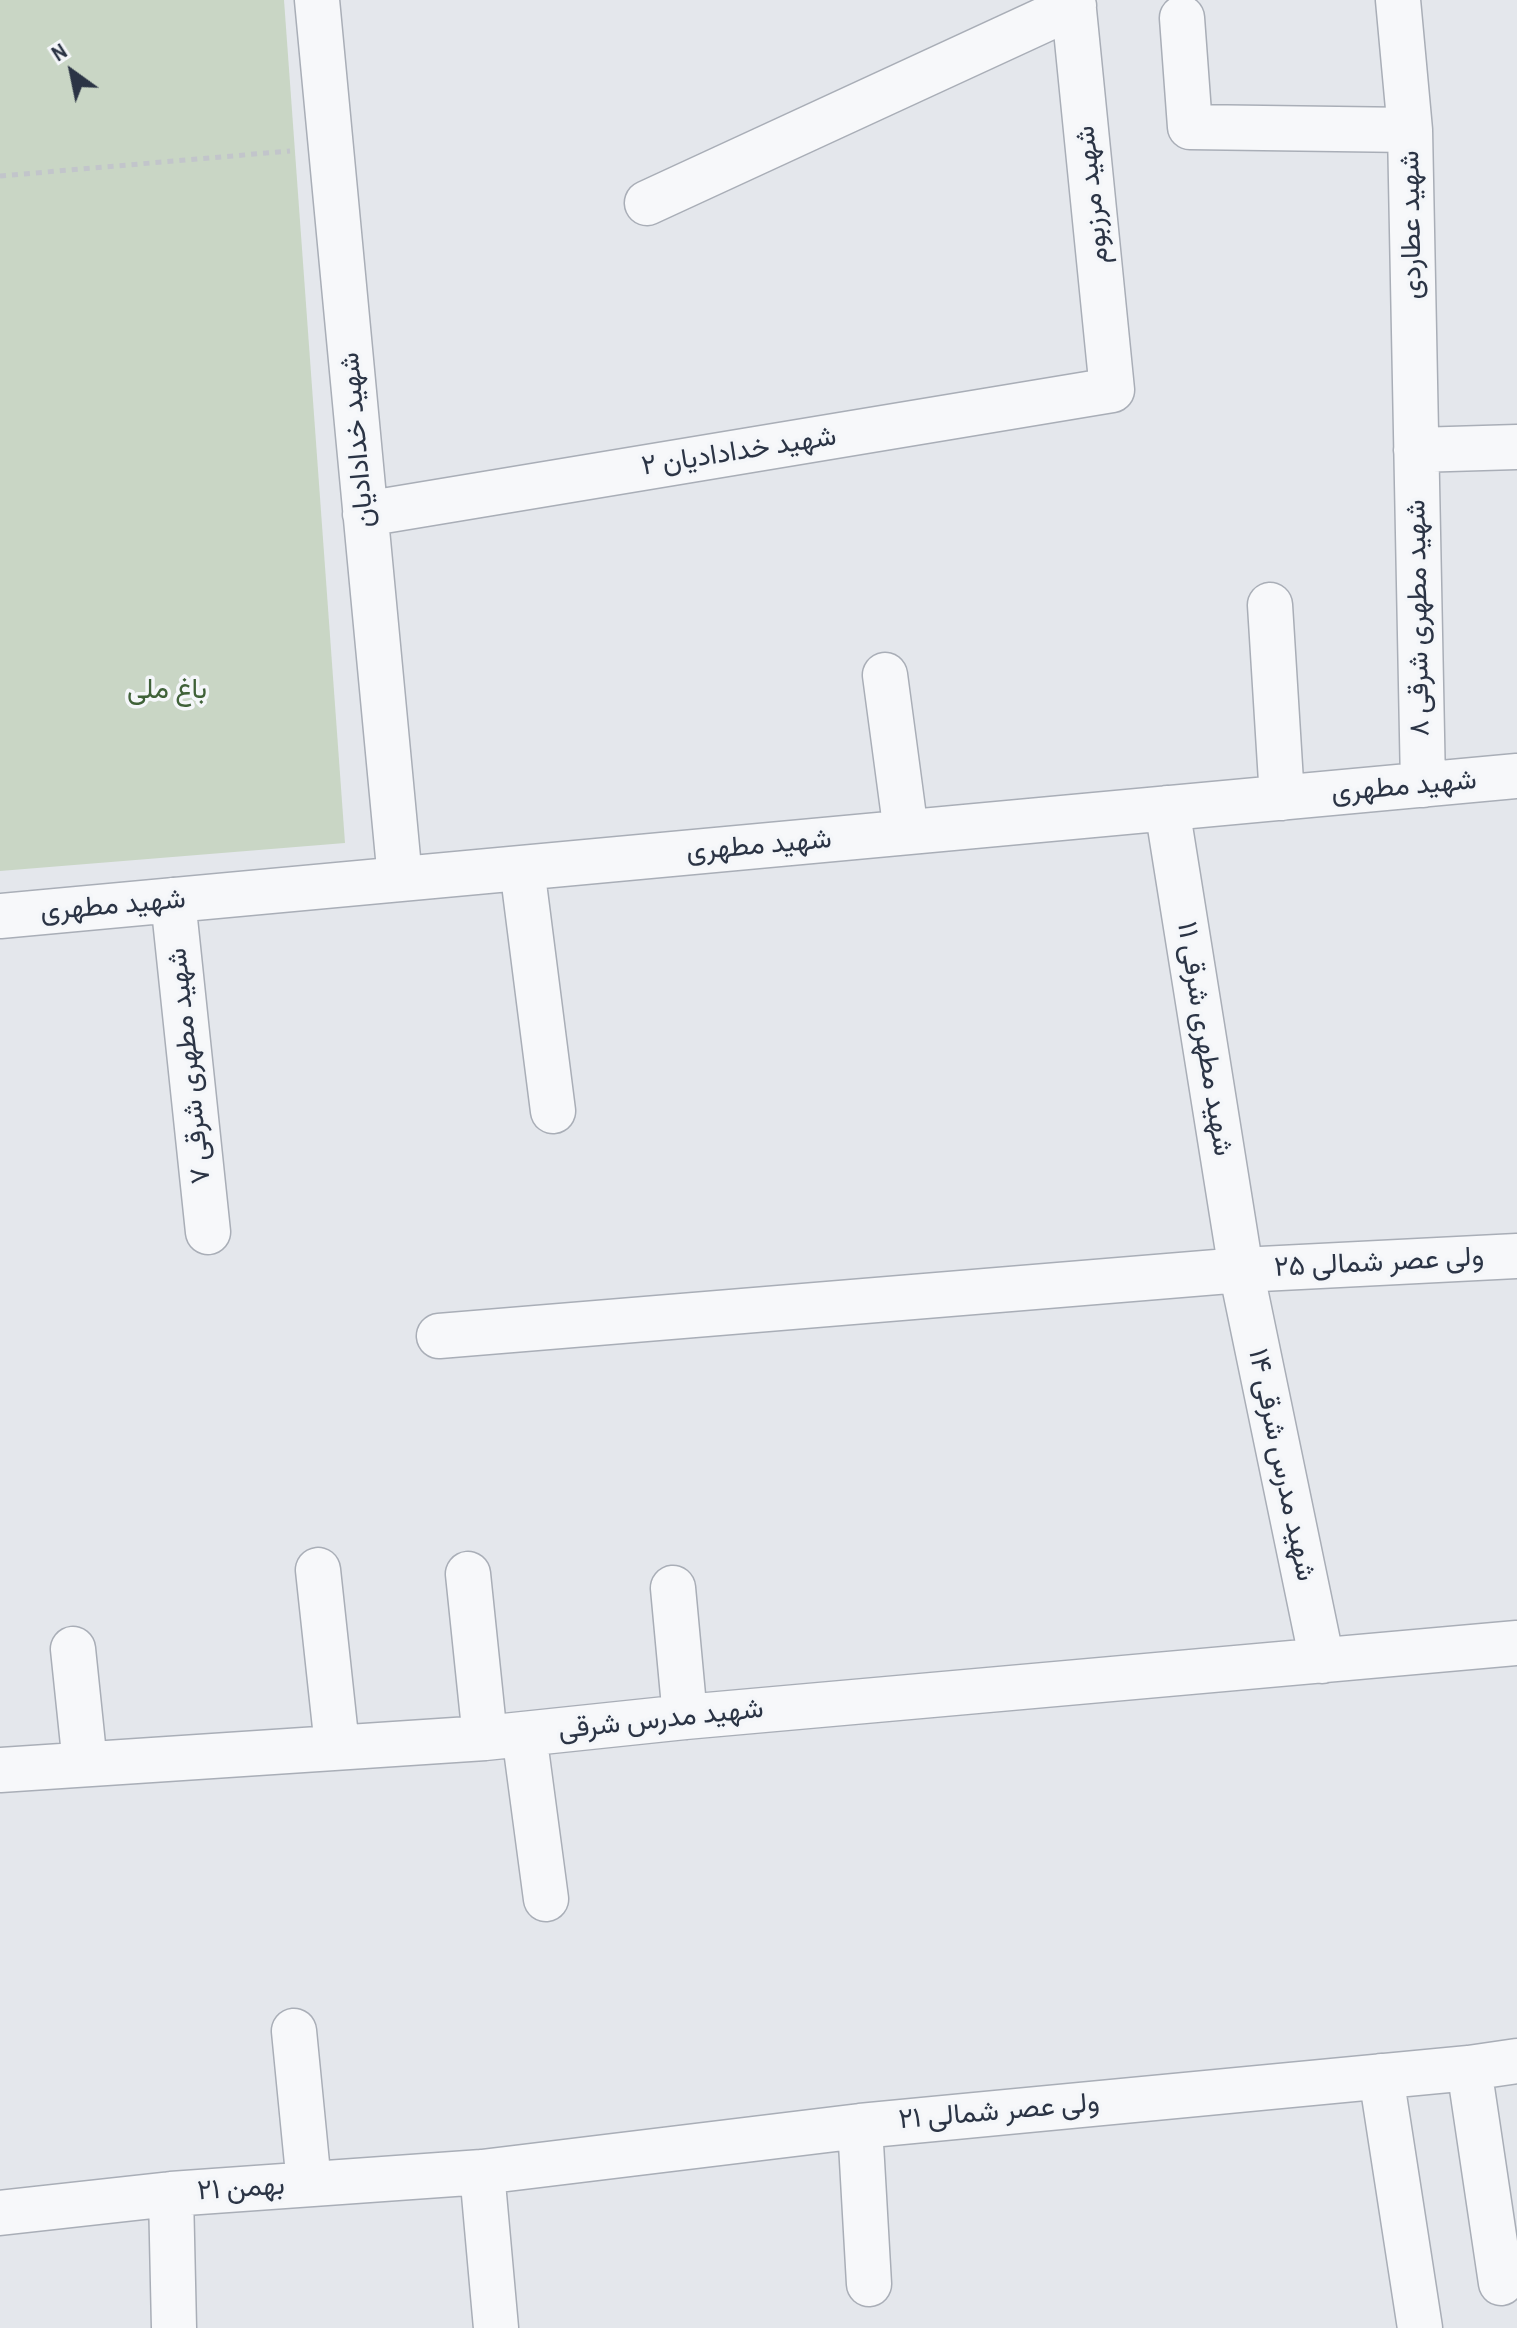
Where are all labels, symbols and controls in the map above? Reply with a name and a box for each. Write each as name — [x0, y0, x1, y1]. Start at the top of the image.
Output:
north arrow — [32, 32, 112, 112]
text: N — [45, 36, 73, 68]
street label: شهید مرزبوم — [1069, 124, 1117, 266]
street label: شهید عطاردی — [1394, 150, 1430, 300]
street label: شهید خدادادیان — [334, 351, 382, 529]
street label: شهید خدادادیان ۲ — [639, 420, 839, 484]
street label: شهید مطهری شرقی ۸ — [1400, 499, 1438, 737]
park label: باغ ملی — [127, 673, 207, 707]
street label: شهید مطهری — [1330, 764, 1478, 810]
street label: شهید مطهری — [685, 823, 833, 869]
street label: شهید مطهری — [39, 883, 187, 929]
street label: شهید مطهری شرقی ۱۱ — [1169, 919, 1239, 1159]
street label: شهید مطهری شرقی ۷ — [161, 946, 219, 1186]
street label: ولی عصر شمالی ۲۵ — [1273, 1241, 1485, 1285]
street label: شهید مدرس شرقی ۱۴ — [1240, 1346, 1322, 1584]
street label: شهید مدرس شرقی — [557, 1693, 765, 1747]
street label: ولی عصر شمالی ۲۱ — [897, 2086, 1101, 2138]
street label: بهمن ۲۱ — [196, 2169, 286, 2209]

